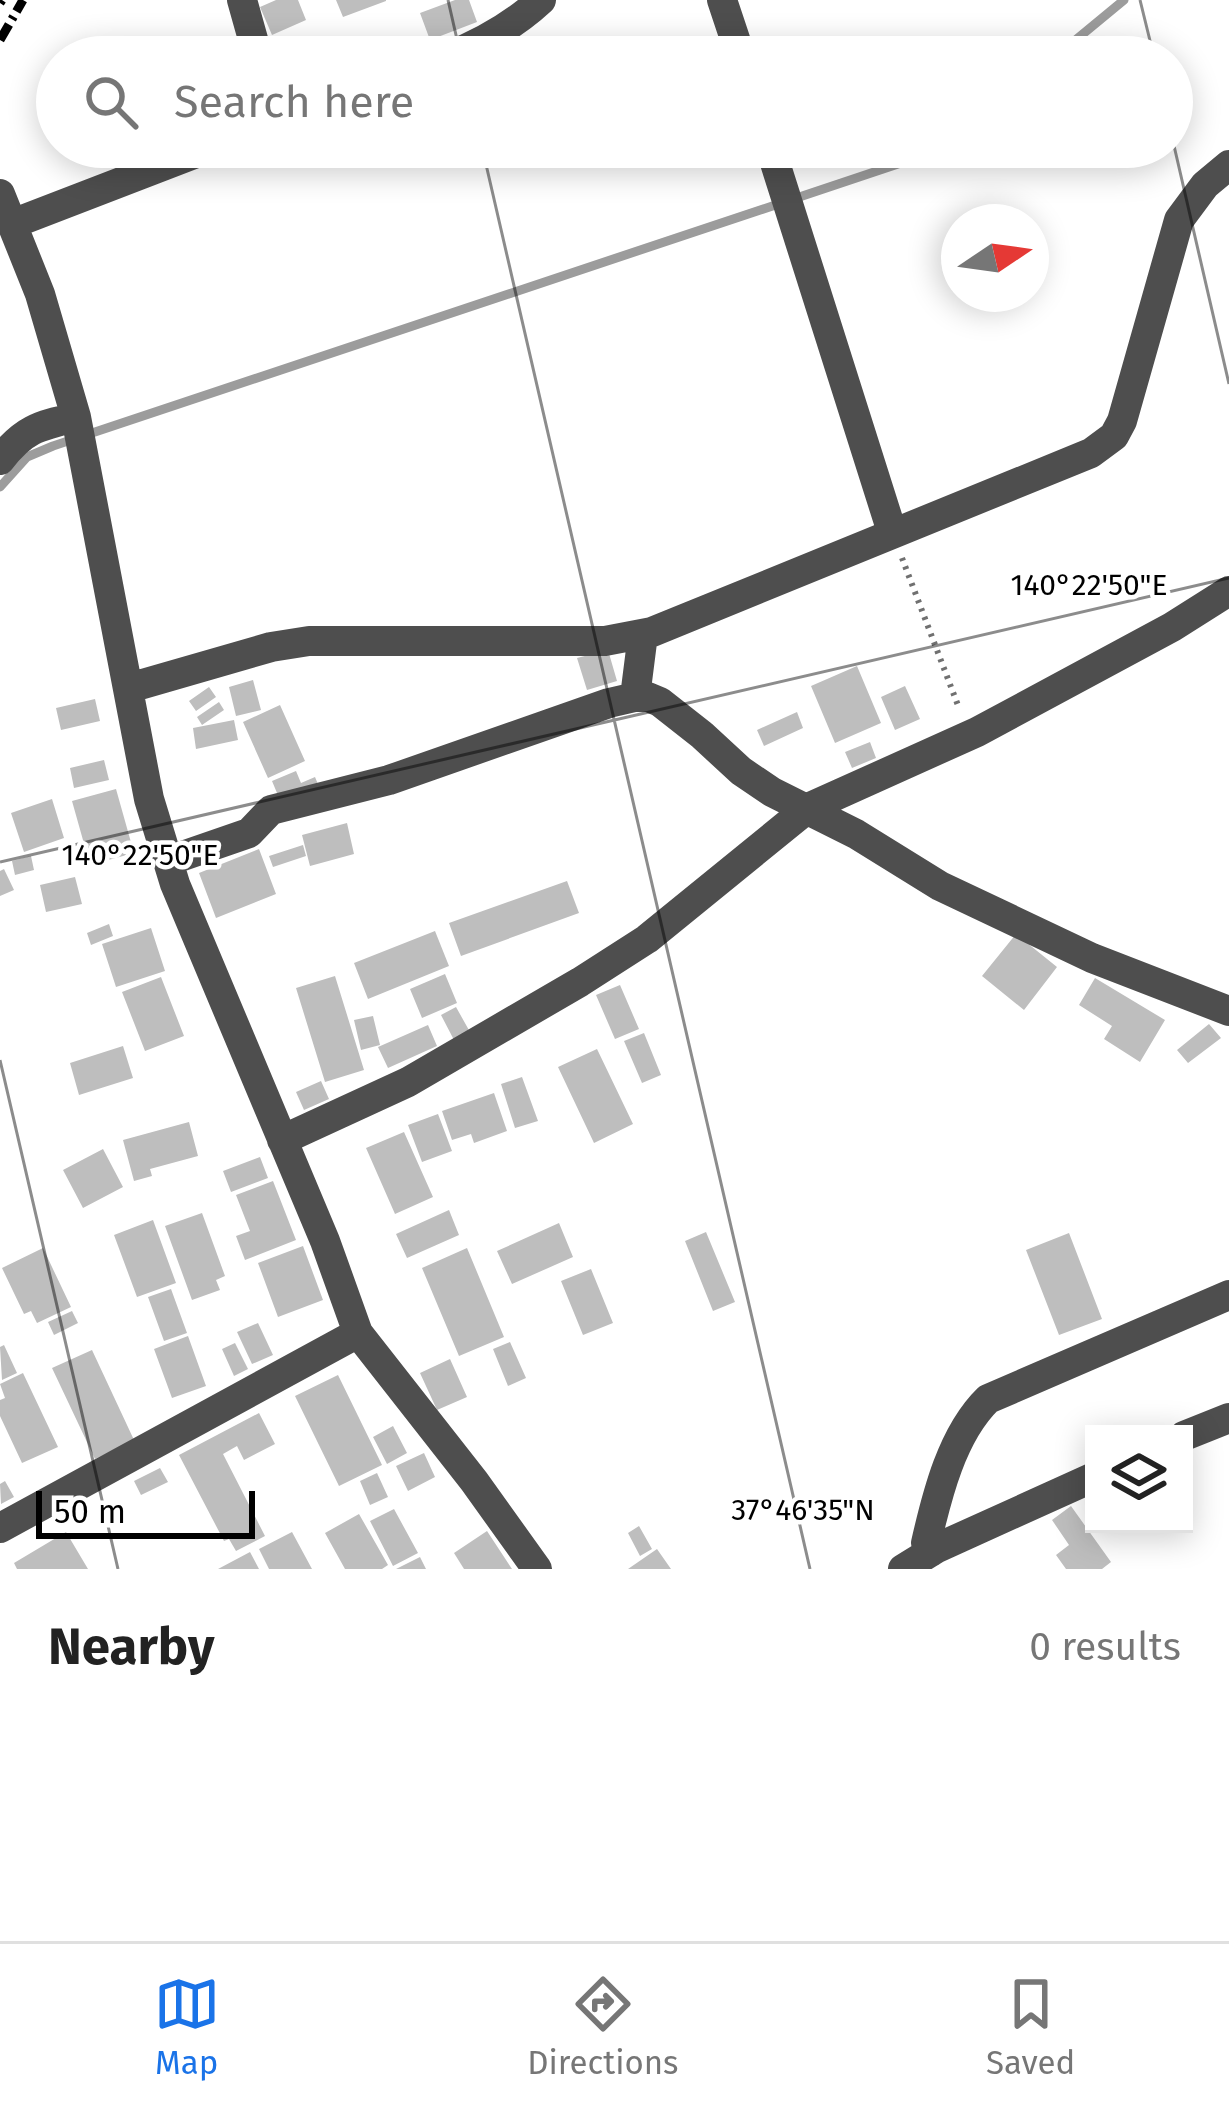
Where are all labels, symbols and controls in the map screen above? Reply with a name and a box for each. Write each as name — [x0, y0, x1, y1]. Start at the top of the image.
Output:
search box — [36, 36, 1193, 168]
icon: search — [78, 69, 144, 135]
text: Search here — [174, 75, 414, 129]
north arrow — [941, 204, 1049, 312]
text: 140°22'50"E — [1010, 567, 1168, 603]
text: 140°22'50"E — [61, 837, 219, 873]
map controls — [1085, 1425, 1193, 1533]
button: layers — [1085, 1425, 1193, 1533]
scale bar — [36, 1485, 255, 1538]
text: 50 m — [54, 1492, 126, 1532]
text: 37°46'35"N — [731, 1492, 875, 1528]
text: Nearby — [48, 1616, 214, 1678]
text: 0 results — [1029, 1624, 1181, 1670]
tab: Map — [154, 1971, 220, 2083]
tab: Directions — [527, 1971, 679, 2083]
tab: Saved — [986, 1971, 1075, 2083]

